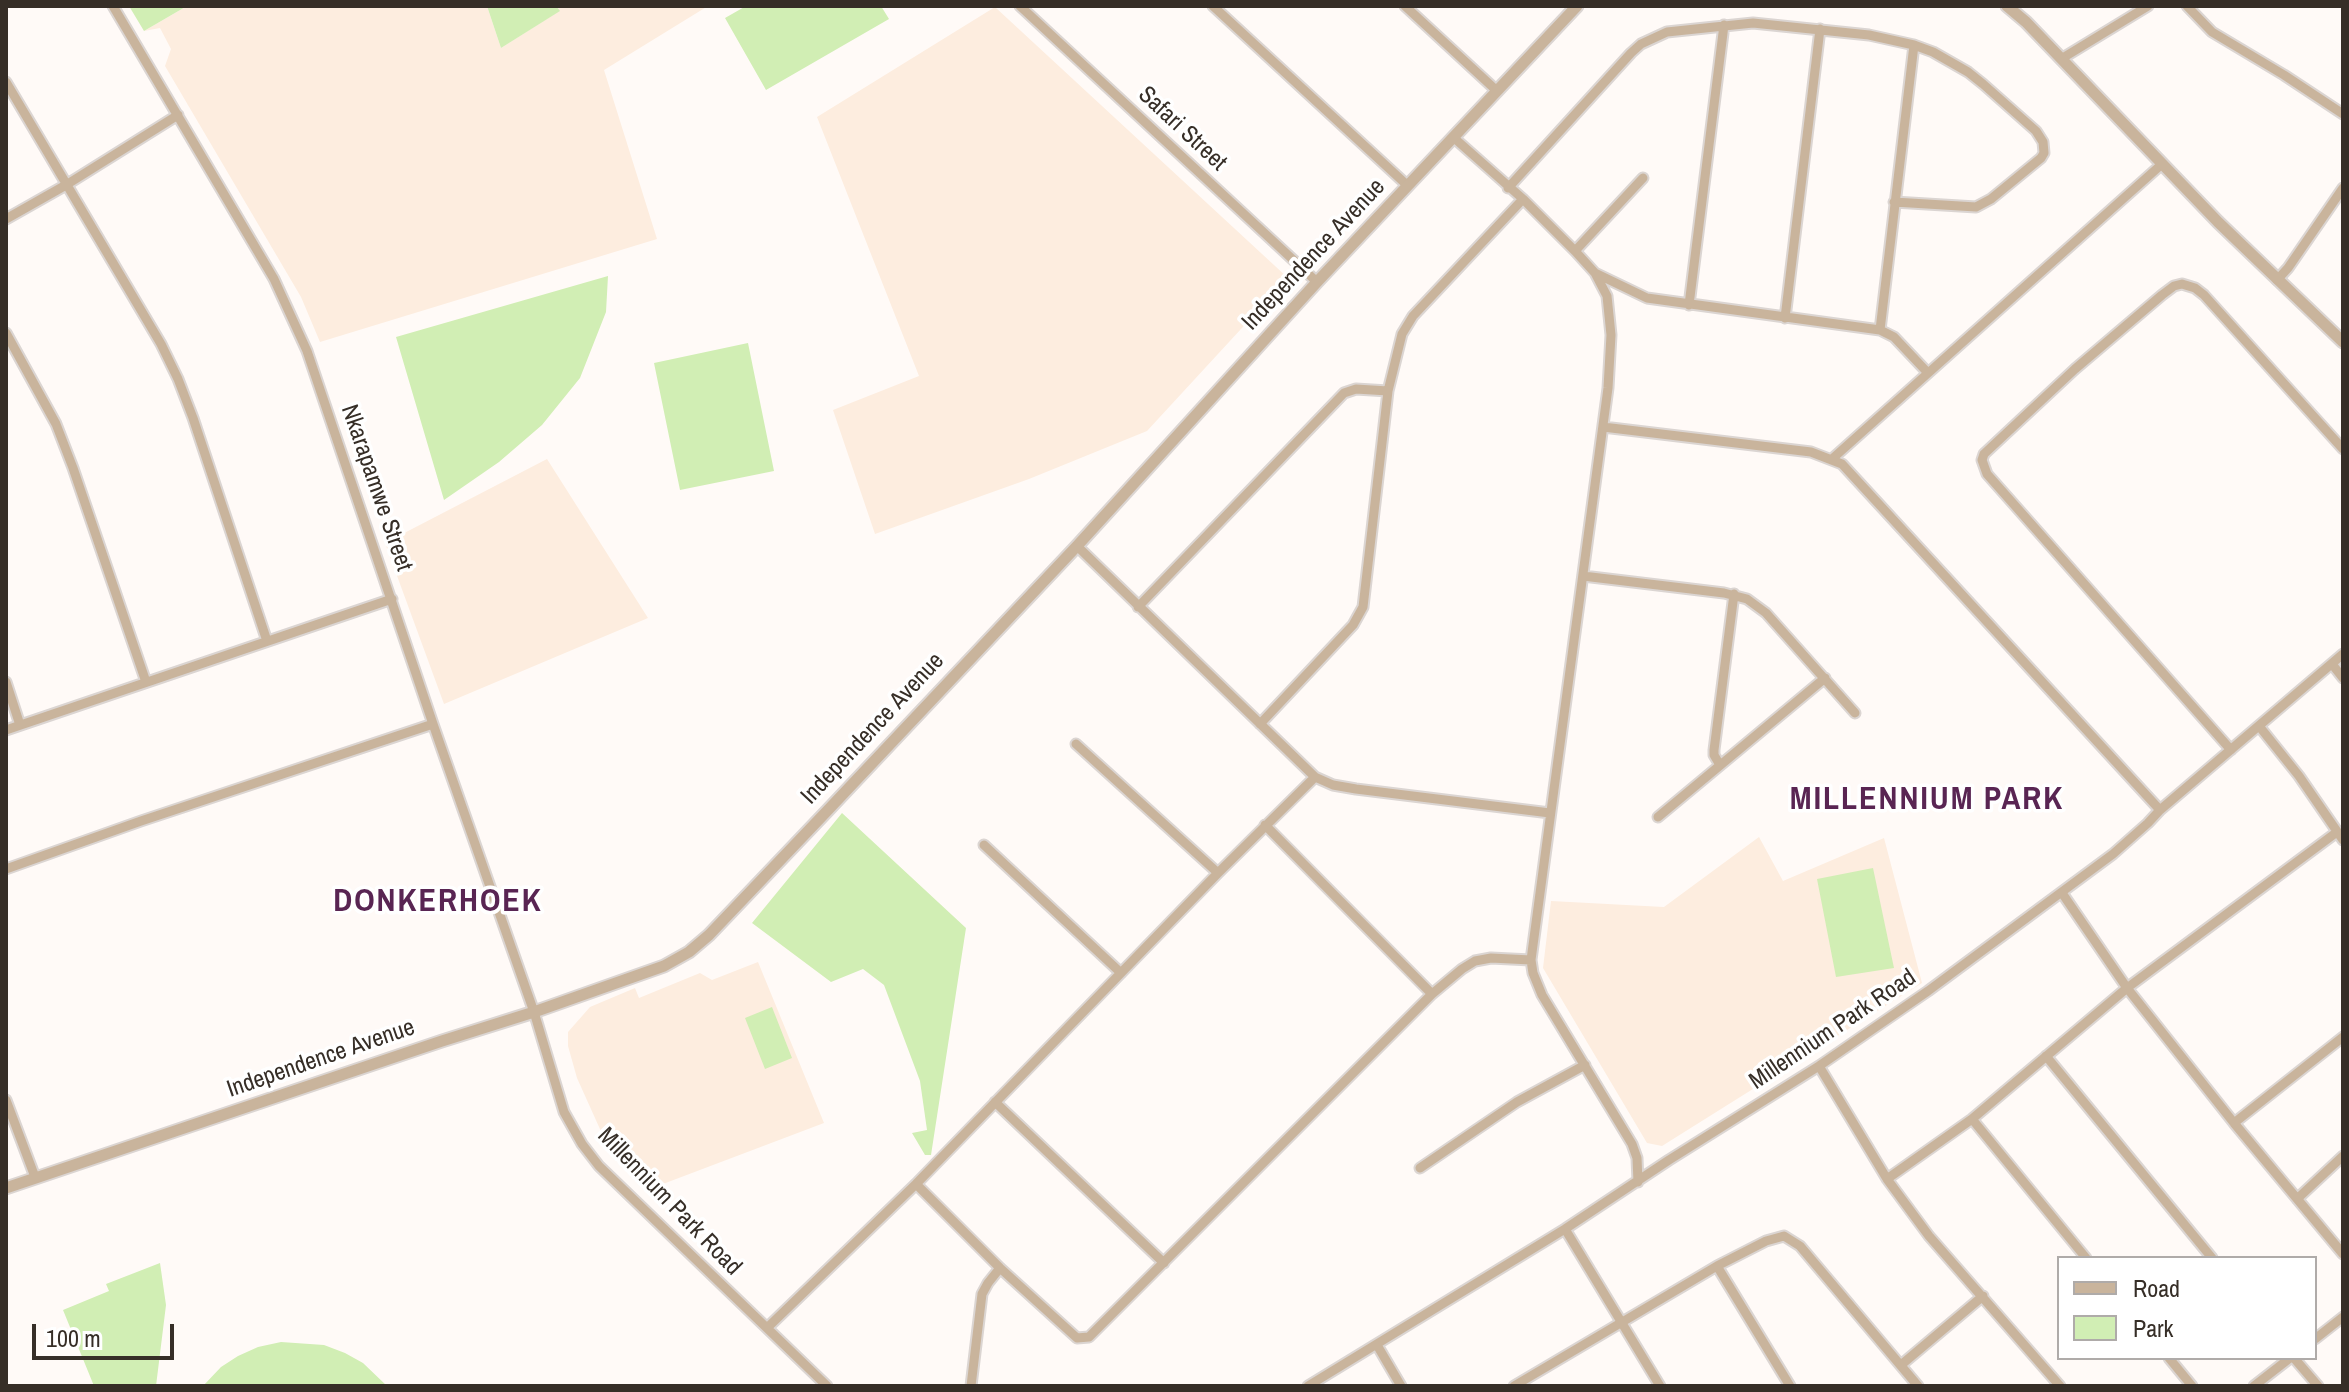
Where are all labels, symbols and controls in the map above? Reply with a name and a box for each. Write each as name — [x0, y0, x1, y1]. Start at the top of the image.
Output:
street label: Safari Street — [1132, 81, 1232, 177]
street label: Independence Avenue — [1236, 173, 1392, 337]
street label: Nkarapamwe Street — [334, 401, 418, 575]
street label: Independence Avenue — [795, 647, 951, 811]
district label: MILLENNIUM PARK — [1790, 781, 2064, 819]
district label: DONKERHOEK — [333, 883, 543, 921]
street label: Millennium Park Road — [1744, 964, 1922, 1096]
street label: Independence Avenue — [223, 1013, 419, 1105]
street label: Millennium Park Road — [591, 1122, 747, 1282]
legend — [2057, 1256, 2317, 1360]
text: Road — [2133, 1272, 2180, 1304]
scale bar — [36, 1308, 178, 1358]
text: Park — [2133, 1312, 2173, 1344]
text: 100 m — [46, 1322, 101, 1354]

